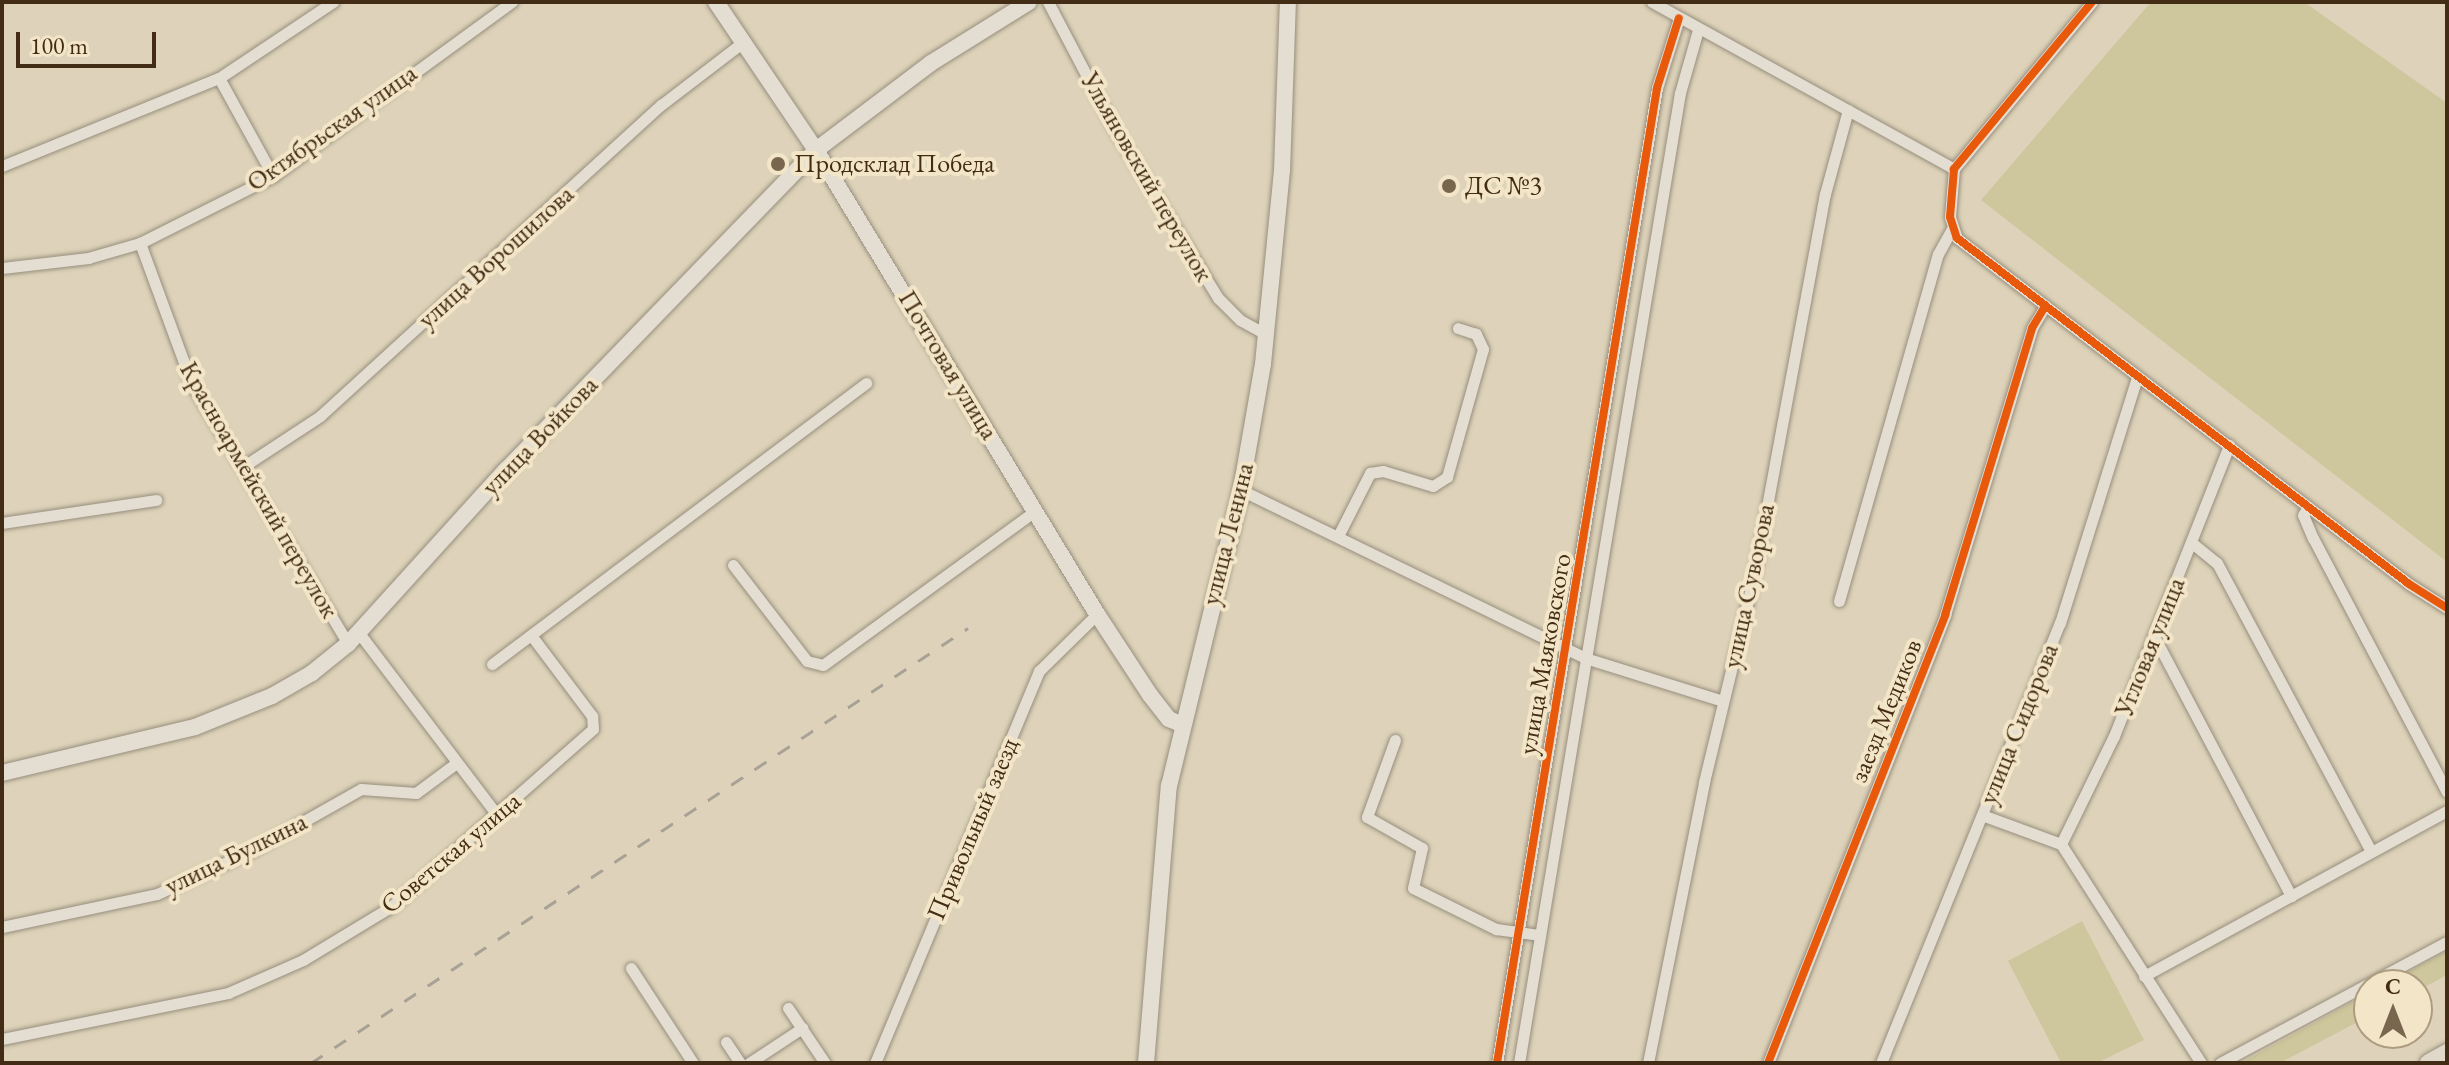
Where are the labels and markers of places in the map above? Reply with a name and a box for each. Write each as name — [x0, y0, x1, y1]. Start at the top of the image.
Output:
place label: Продсклад Победа — [794, 148, 995, 180]
marker: Продсклад Победа — [769, 155, 787, 173]
place label: ДС №3 — [1465, 170, 1542, 202]
marker: ДС №3 — [1440, 177, 1458, 195]

